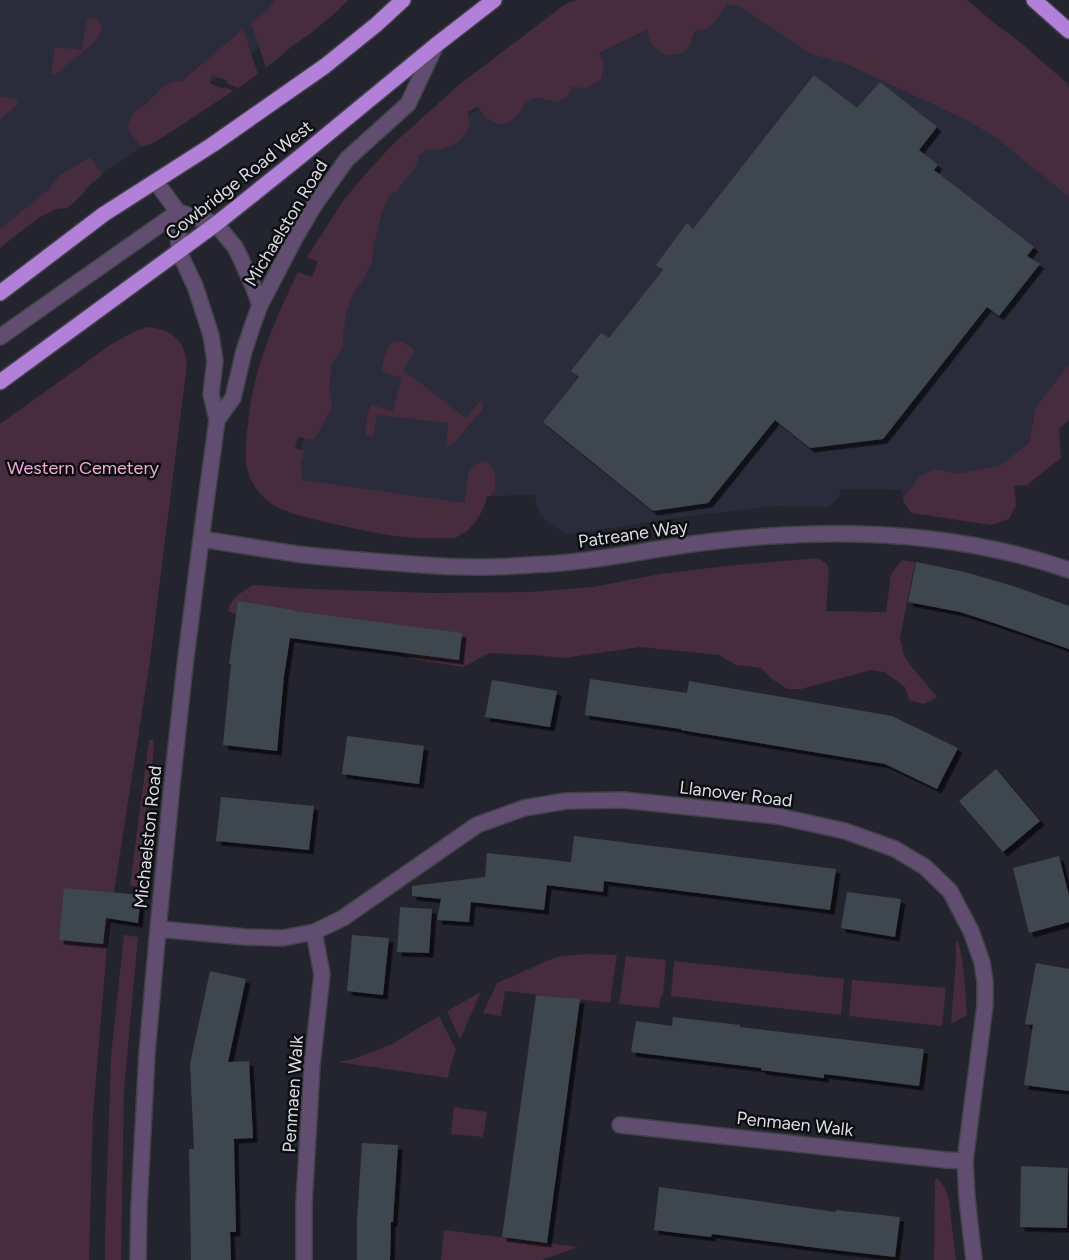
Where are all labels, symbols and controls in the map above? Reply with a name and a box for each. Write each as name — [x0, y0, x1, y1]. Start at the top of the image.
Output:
street label: Cowbridge Road West — [161, 116, 317, 244]
street label: Michaelston Road — [240, 156, 332, 290]
park label: Western Cemetery — [7, 457, 160, 479]
street label: Patreane Way — [577, 515, 690, 553]
street label: Michaelston Road — [130, 764, 166, 910]
street label: Llanover Road — [678, 776, 794, 812]
street label: Penmaen Walk — [278, 1034, 308, 1153]
street label: Penmaen Walk — [735, 1107, 855, 1141]

